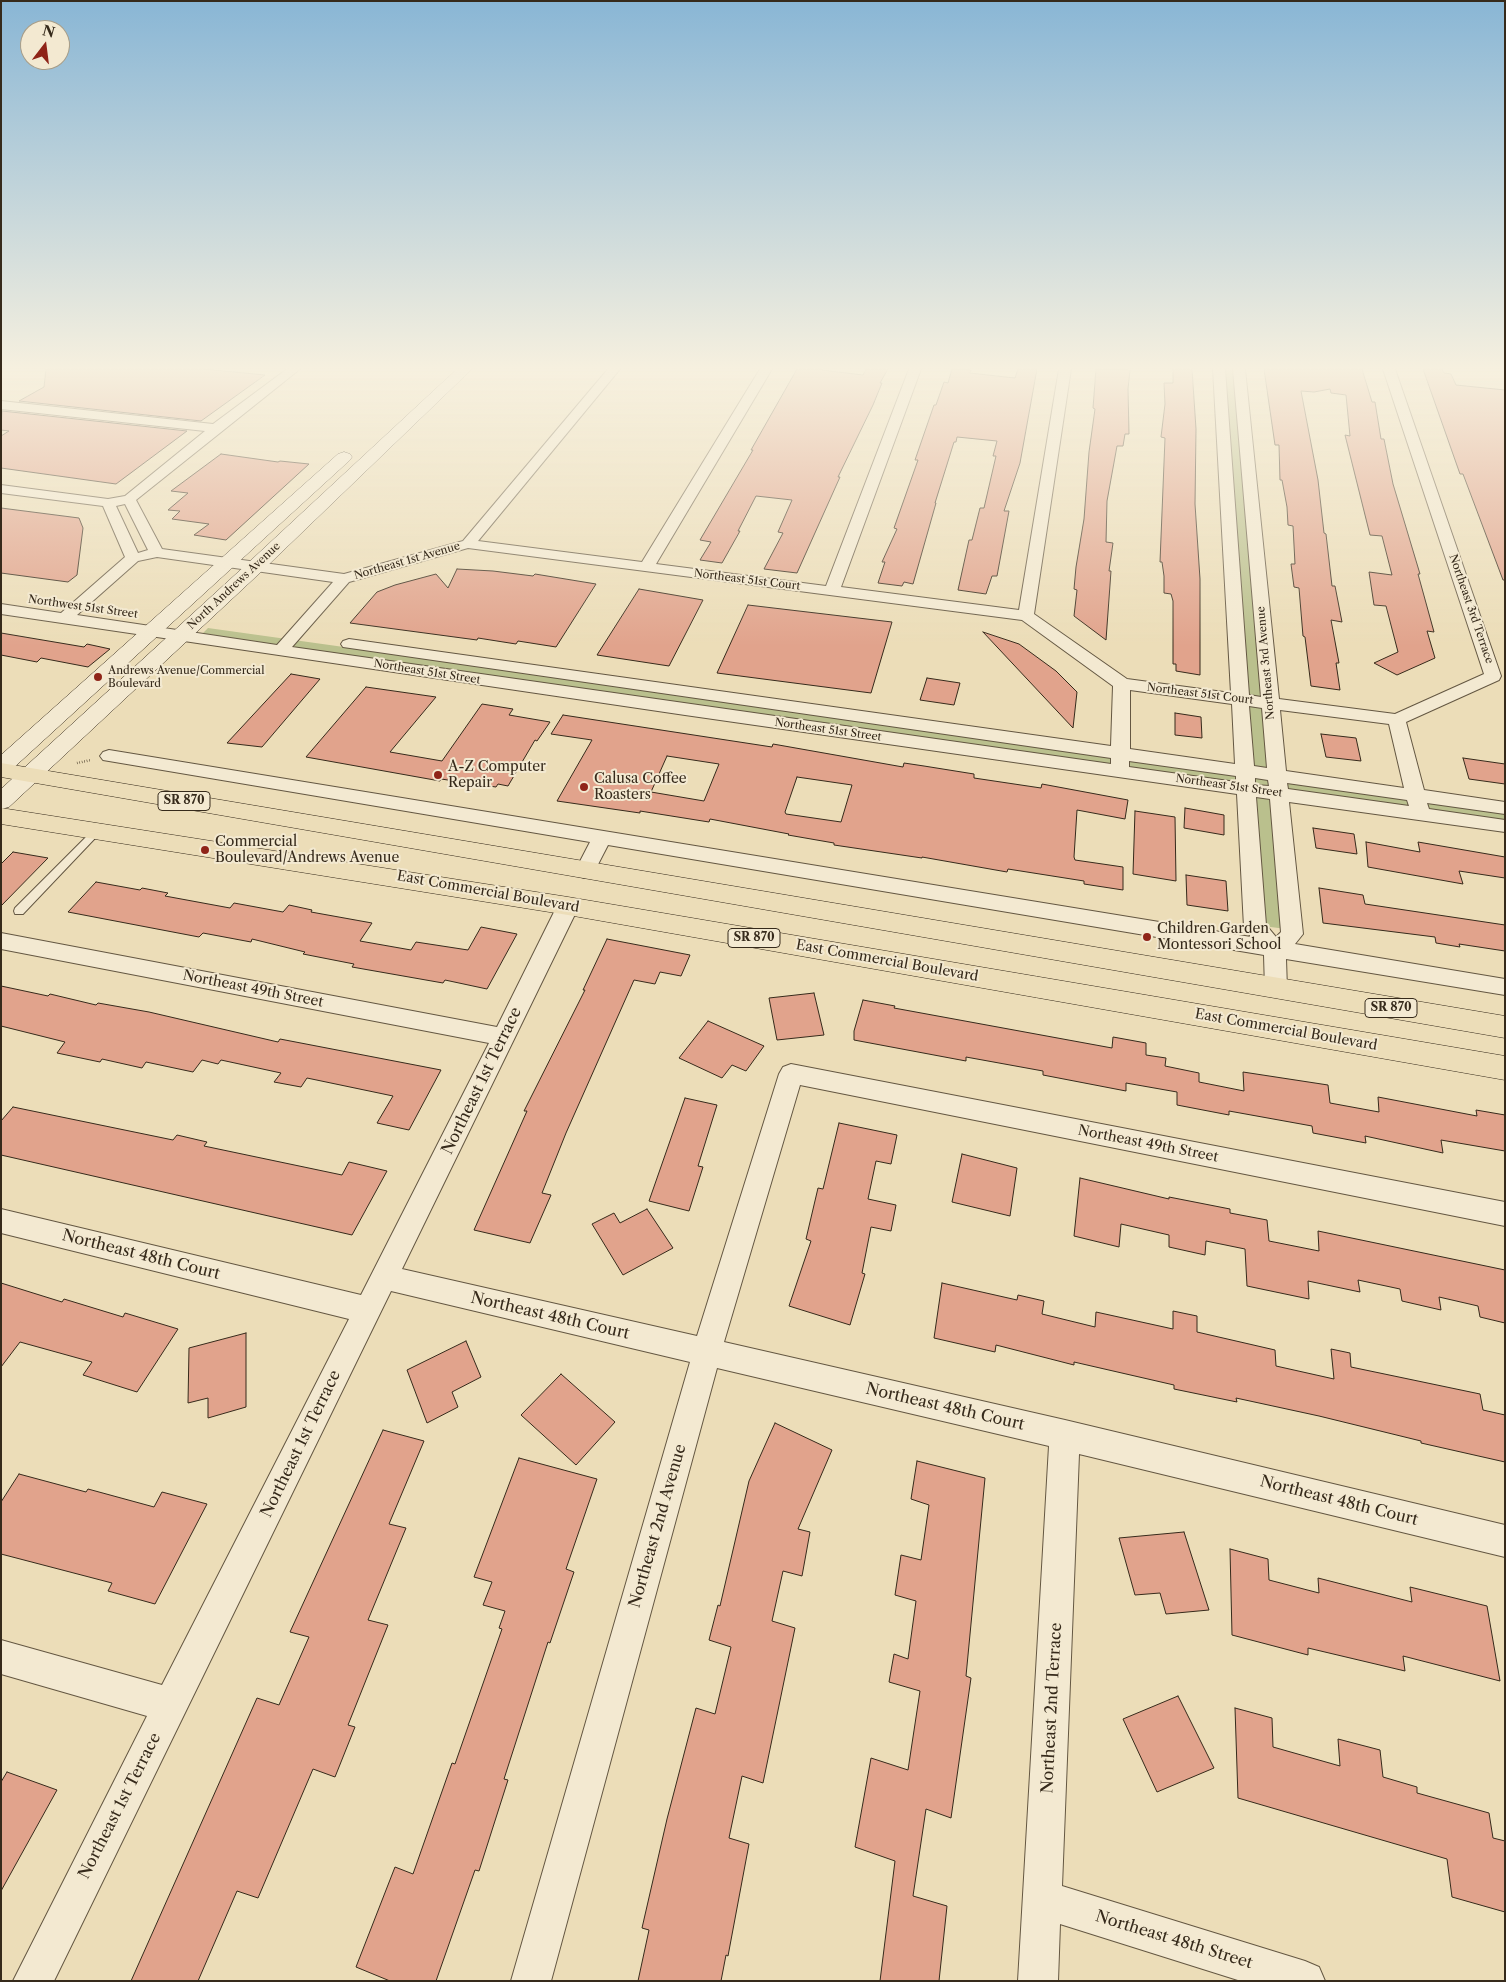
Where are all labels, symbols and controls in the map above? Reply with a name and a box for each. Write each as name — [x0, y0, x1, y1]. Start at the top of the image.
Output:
north arrow — [20, 20, 70, 70]
text: N — [40, 21, 57, 42]
street label: North Andrews Avenue — [185, 540, 283, 632]
street label: Northeast 1st Avenue — [352, 540, 462, 582]
street label: Northeast 3rd Terrace — [1446, 553, 1496, 665]
street label: Northeast 51st Court — [693, 567, 801, 593]
street label: Northwest 51st Street — [27, 593, 139, 621]
street label: Northeast 3rd Avenue — [1254, 606, 1278, 720]
street label: Northeast 51st Street — [373, 657, 481, 687]
place label: Andrews Avenue/Commercial Boulevard — [108, 664, 264, 690]
marker: Andrews Avenue/Commercial Boulevard — [92, 671, 104, 683]
street label: Northeast 51st Court — [1146, 681, 1254, 707]
street label: Northeast 51st Street — [774, 716, 882, 744]
place label: A-Z Computer Repair — [448, 759, 546, 792]
marker: A-Z Computer Repair — [432, 769, 444, 781]
place label: Calusa Coffee Roasters — [594, 771, 687, 804]
street label: Northeast 51st Street — [1175, 772, 1283, 800]
marker: Calusa Coffee Roasters — [578, 781, 590, 793]
road number: SR 870 — [158, 791, 210, 810]
place label: Commercial Boulevard/Andrews Avenue — [215, 834, 399, 866]
marker: Commercial Boulevard/Andrews Avenue — [199, 844, 211, 856]
street label: East Commercial Boulevard — [395, 868, 581, 916]
place label: Children Garden Montessori School — [1157, 921, 1281, 954]
road number: SR 870 — [728, 928, 780, 948]
marker: Children Garden Montessori School — [1141, 931, 1153, 943]
street label: East Commercial Boulevard — [794, 937, 980, 985]
street label: Northeast 49th Street — [181, 967, 325, 1011]
road number: SR 870 — [1365, 998, 1417, 1018]
street label: Northeast 1st Terrace — [438, 1004, 526, 1158]
street label: East Commercial Boulevard — [1193, 1006, 1379, 1054]
street label: Northeast 49th Street — [1076, 1122, 1220, 1166]
street label: Northeast 48th Court — [60, 1226, 222, 1284]
street label: Northeast 48th Court — [469, 1288, 631, 1344]
street label: Northeast 1st Terrace — [257, 1367, 345, 1521]
street label: Northeast 48th Court — [864, 1379, 1026, 1435]
street label: Northeast 2nd Avenue — [625, 1442, 691, 1610]
street label: Northeast 48th Court — [1258, 1472, 1420, 1530]
street label: Northeast 2nd Terrace — [1038, 1622, 1066, 1794]
street label: Northeast 1st Terrace — [75, 1730, 165, 1882]
street label: Northeast 48th Street — [1093, 1907, 1255, 1973]

